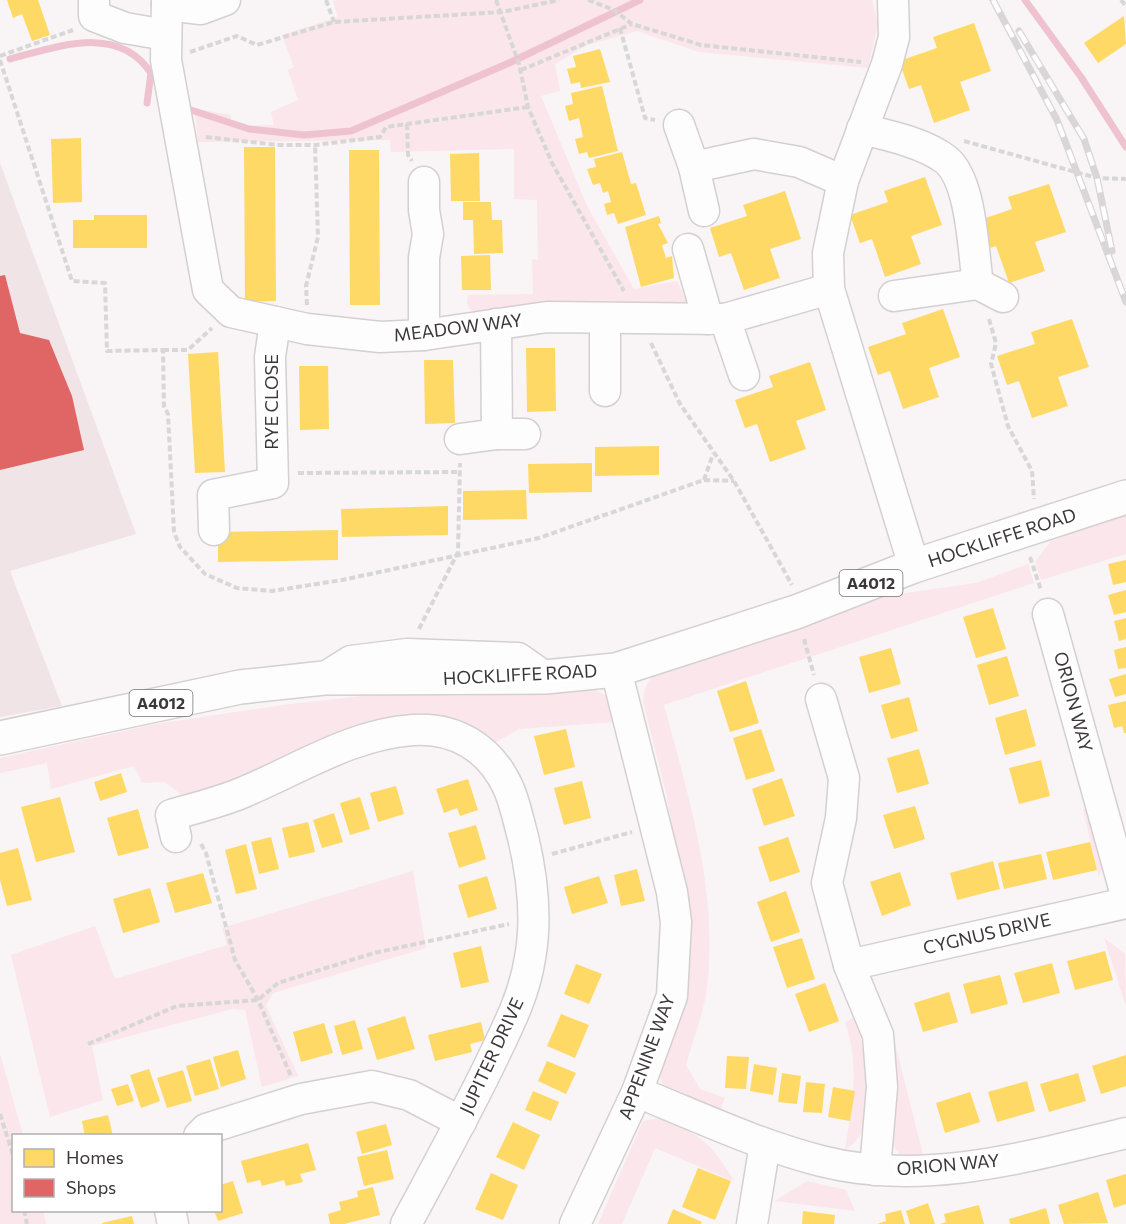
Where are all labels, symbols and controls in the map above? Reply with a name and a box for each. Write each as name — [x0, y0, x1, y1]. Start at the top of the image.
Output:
street label: MEADOW WAY — [392, 308, 524, 346]
street label: RYE CLOSE — [260, 354, 282, 450]
street label: HOCKLIFFE ROAD — [925, 503, 1078, 571]
road number: A4012 — [840, 570, 902, 596]
street label: ORION WAY — [1050, 649, 1098, 755]
street label: HOCKLIFFE ROAD — [442, 659, 598, 689]
road number: A4012 — [130, 690, 192, 716]
street label: CYGNUS DRIVE — [921, 908, 1053, 958]
street label: APPENINE WAY — [613, 991, 679, 1122]
street label: JUPITER DRIVE — [455, 994, 528, 1117]
legend — [12, 1134, 222, 1212]
text: Homes — [66, 1146, 124, 1168]
street label: ORION WAY — [896, 1149, 1001, 1179]
text: Shops — [66, 1176, 116, 1198]

